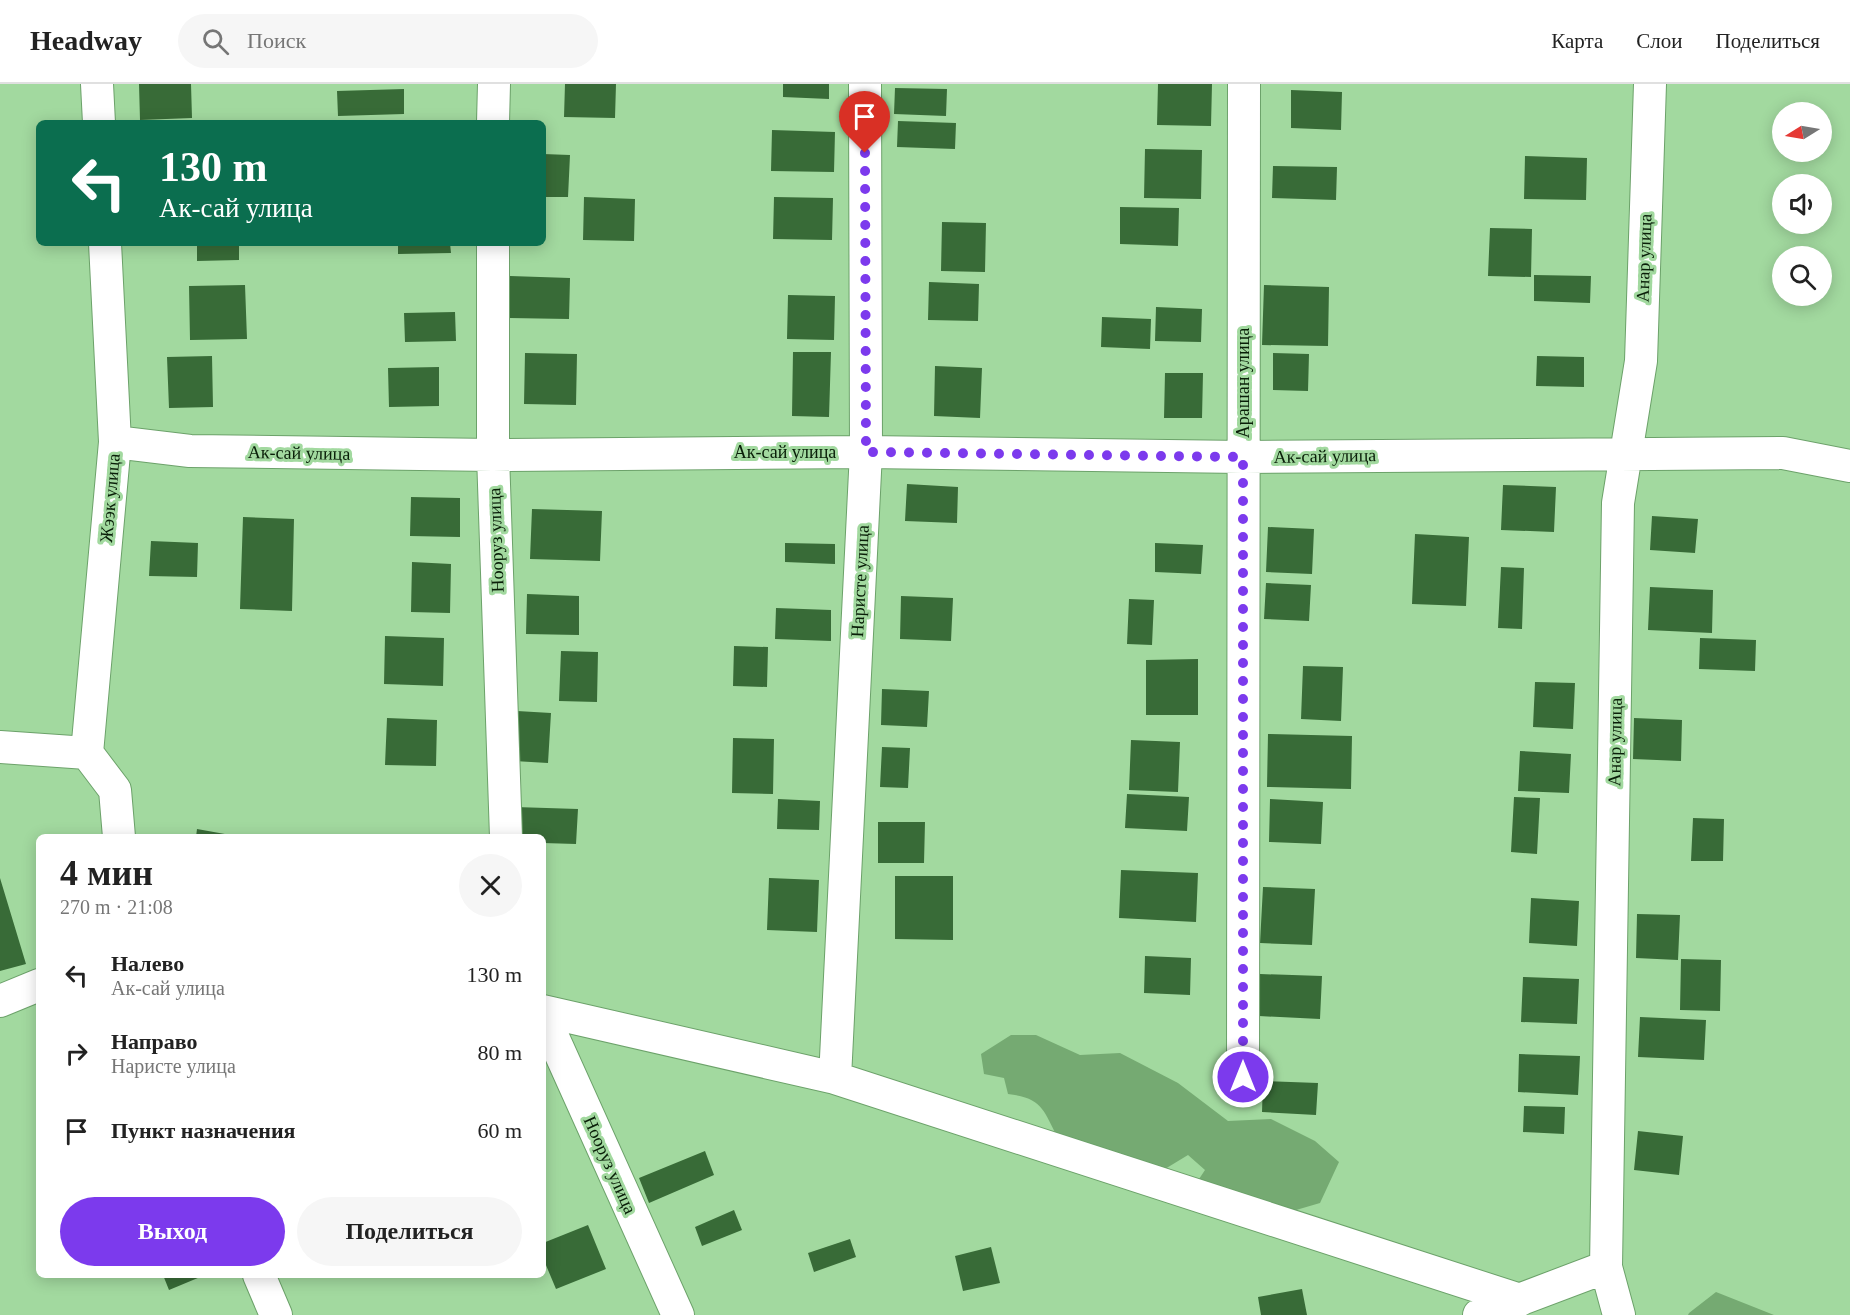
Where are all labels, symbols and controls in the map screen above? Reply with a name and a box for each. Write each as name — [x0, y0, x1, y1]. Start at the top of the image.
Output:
search box — [178, 14, 598, 68]
text: Headway — [30, 25, 142, 56]
icon: search — [199, 25, 232, 58]
text: Поиск — [247, 28, 306, 53]
text: Карта — [1551, 29, 1603, 53]
text: Слои — [1636, 29, 1682, 53]
text: Поделиться — [1715, 29, 1820, 53]
pin — [839, 91, 890, 153]
icon: arrive — [848, 100, 881, 133]
north arrow — [1772, 102, 1832, 162]
map controls — [1772, 102, 1832, 306]
icon: left — [60, 144, 138, 222]
text: 130 m — [159, 144, 268, 190]
button: sound — [1772, 174, 1832, 234]
text: Ак-сай улица — [159, 193, 313, 223]
street label: Анар улица — [1632, 213, 1656, 303]
button: search — [1772, 246, 1832, 306]
street label: Арашан улица — [1233, 328, 1253, 438]
street label: Ак-сай улица — [248, 442, 350, 464]
street label: Ак-сай улица — [734, 442, 836, 462]
street label: Ак-сай улица — [1274, 445, 1376, 467]
street label: Жээк улица — [96, 453, 124, 543]
street label: Нооруз улица — [484, 487, 508, 593]
street label: Наристе улица — [847, 524, 873, 638]
street label: Анар улица — [1604, 698, 1626, 786]
text: 4 мин — [60, 853, 153, 893]
button: close — [459, 854, 522, 917]
text: 270 m · 21:08 — [60, 896, 173, 918]
text: Налево — [111, 951, 184, 976]
icon: left — [60, 959, 93, 992]
text: 130 m — [466, 962, 522, 987]
text: Ак-сай улица — [111, 977, 225, 999]
text: Направо — [111, 1029, 197, 1054]
icon: right — [60, 1037, 93, 1070]
text: 80 m — [477, 1040, 522, 1065]
position arrow — [1211, 1045, 1275, 1109]
text: Наристе улица — [111, 1055, 236, 1077]
street label: Нооруз улица — [580, 1113, 640, 1217]
icon: arrive — [60, 1115, 93, 1148]
text: Пункт назначения — [111, 1118, 296, 1143]
text: 60 m — [477, 1118, 522, 1143]
button: Выход — [60, 1197, 285, 1266]
button: Поделиться — [297, 1197, 522, 1266]

